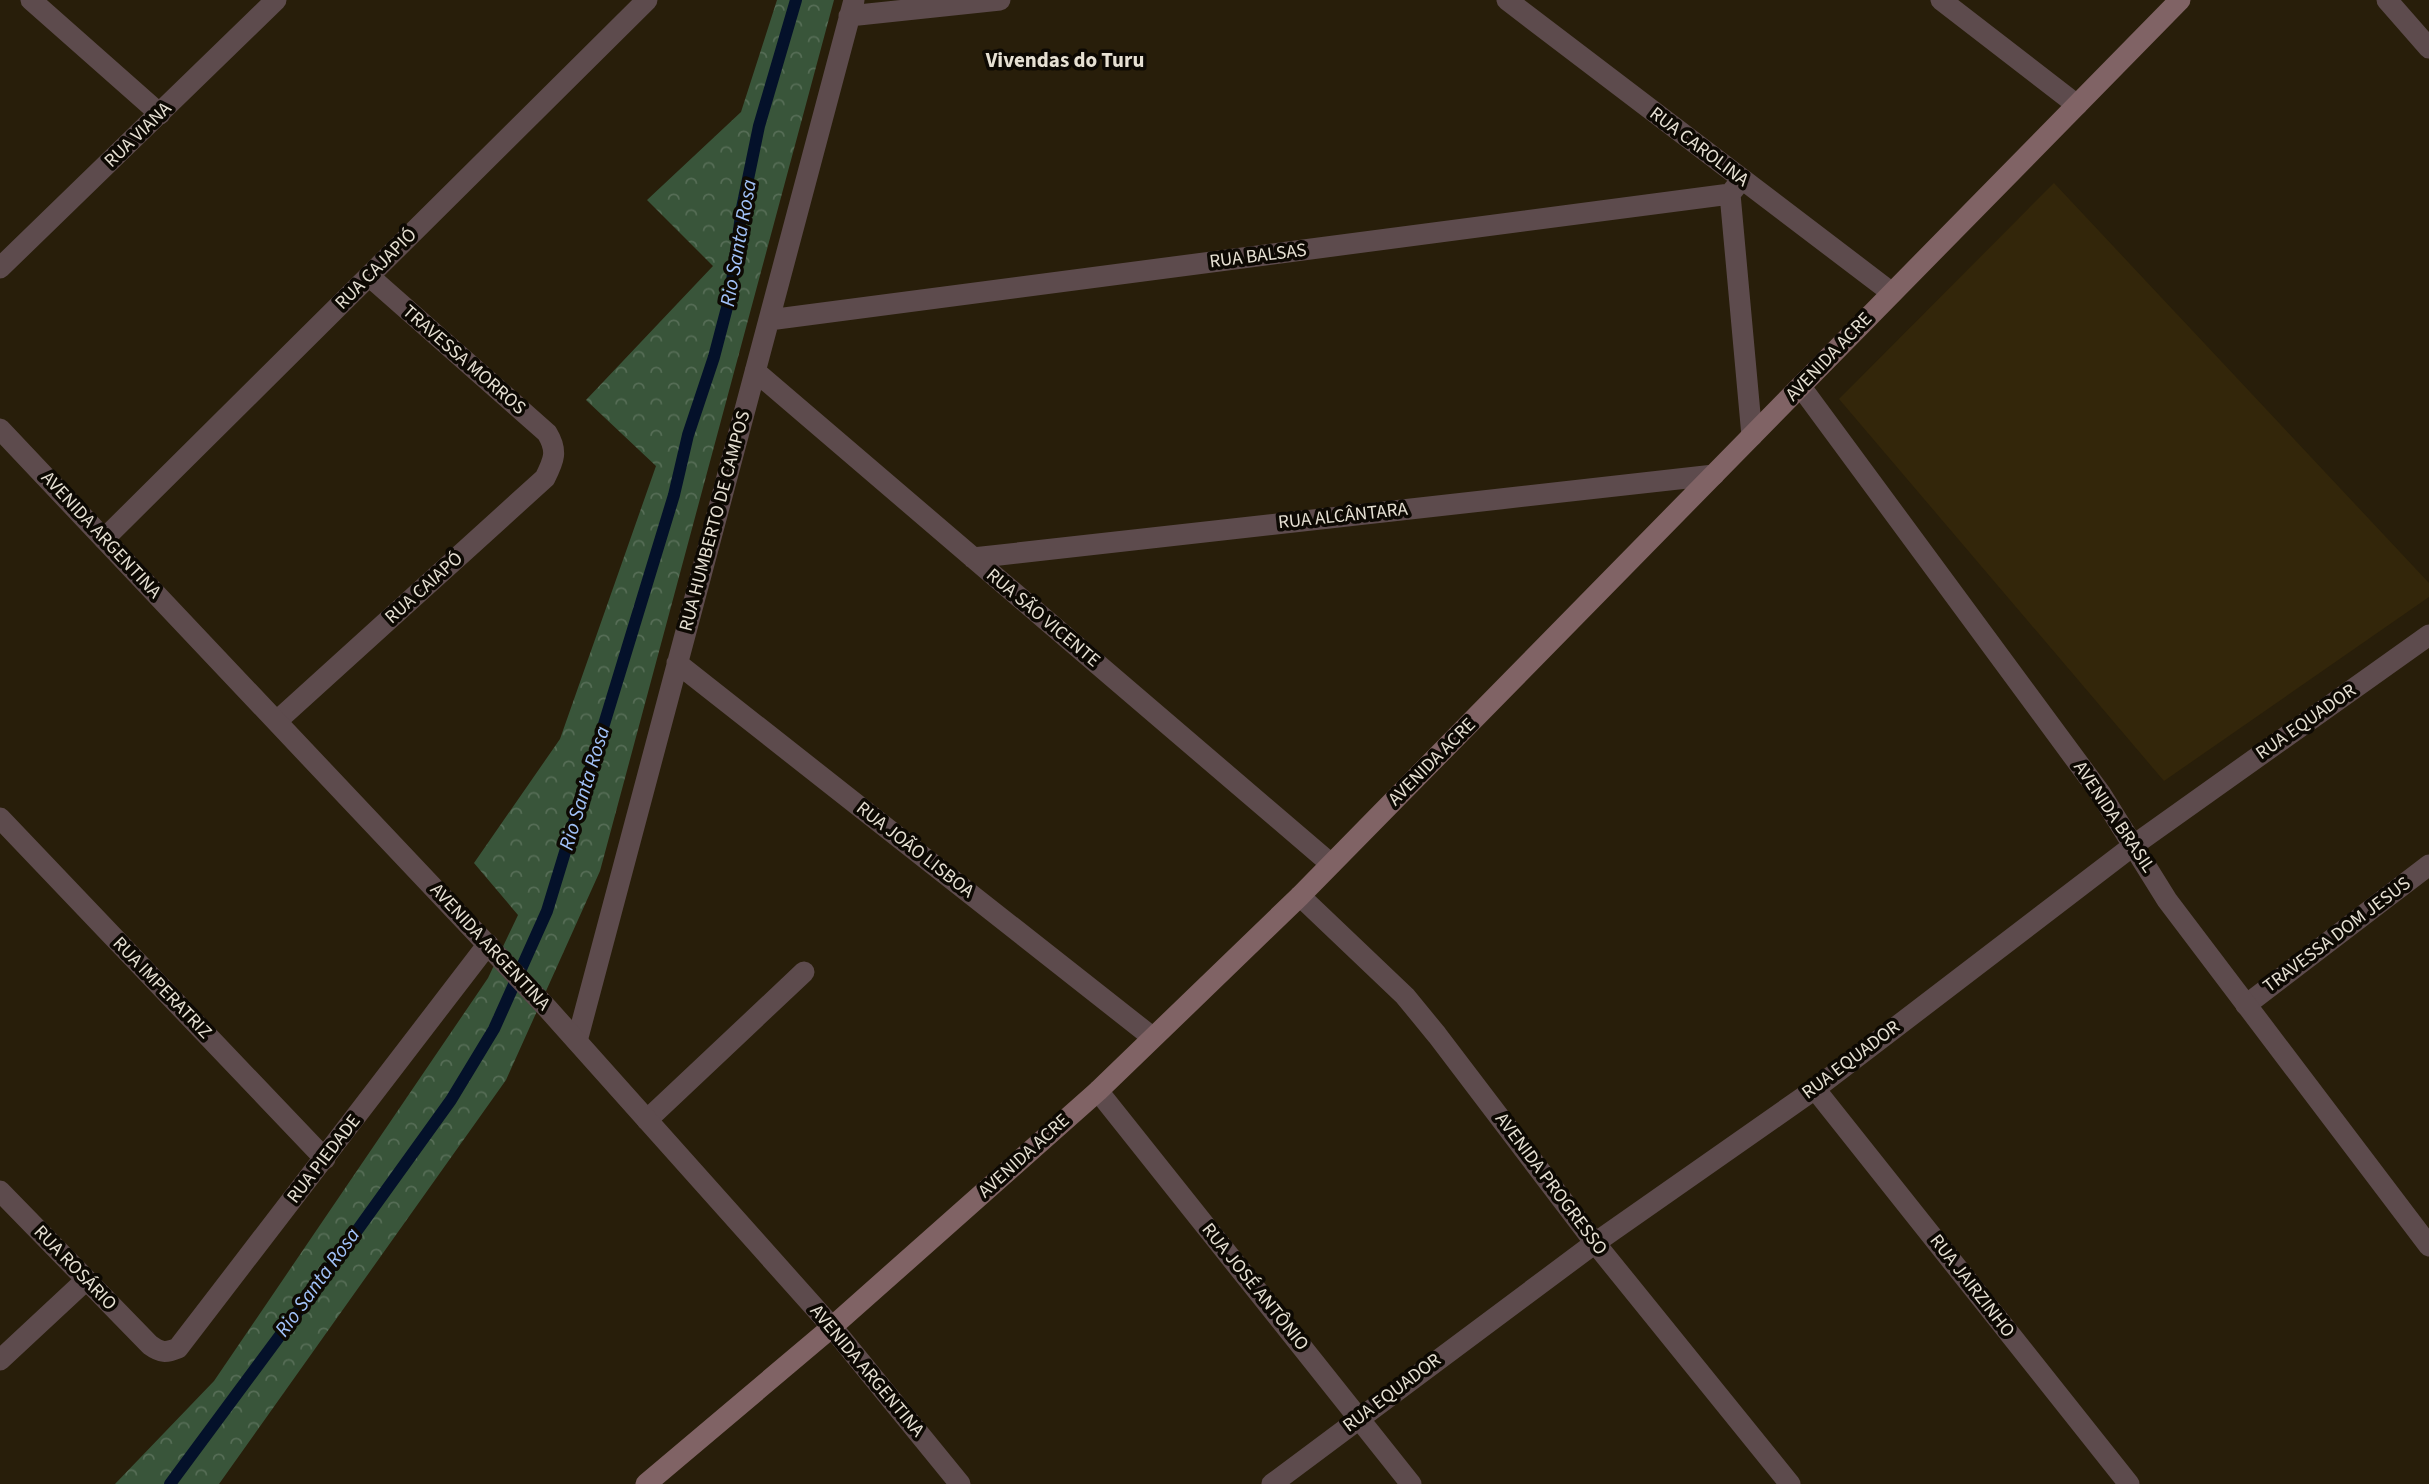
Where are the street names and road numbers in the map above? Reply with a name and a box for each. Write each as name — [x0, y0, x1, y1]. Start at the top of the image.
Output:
street label: RUA VIANA — [98, 95, 178, 174]
street label: RUA CAROLINA — [1644, 101, 1755, 194]
street label: RUA CAJAPIÓ — [329, 222, 423, 316]
street label: RUA BALSAS — [1208, 237, 1308, 275]
street label: TRAVESSA MORROS — [396, 299, 532, 421]
street label: AVENIDA ACRE — [1779, 306, 1879, 408]
street label: RUA HUMBERTO DE CAMPOS — [673, 408, 757, 634]
street label: AVENIDA ARGENTINA — [35, 465, 168, 605]
street label: RUA ALCÂNTARA — [1277, 496, 1410, 536]
street label: RUA CAIAPÓ — [379, 546, 469, 630]
street label: RUA SÃO VICENTE — [980, 562, 1106, 674]
street label: RUA EQUADOR — [2250, 677, 2362, 767]
street label: AVENIDA ACRE — [1382, 712, 1482, 812]
street label: AVENIDA BRASIL — [2067, 756, 2161, 878]
street label: RUA JOÃO LISBOA — [850, 795, 980, 905]
street label: TRAVESSA DOM JESUS — [2258, 871, 2416, 999]
street label: AVENIDA ARGENTINA — [424, 877, 557, 1017]
street label: RUA IMPERATRIZ — [106, 931, 218, 1045]
street label: RUA EQUADOR — [1796, 1014, 1906, 1106]
street label: AVENIDA PROGRESSO — [1488, 1107, 1614, 1261]
street label: AVENIDA ACRE — [972, 1108, 1076, 1204]
street label: RUA PIEDADE — [281, 1109, 367, 1209]
street label: RUA JOSÉ ANTÔNIO — [1195, 1217, 1315, 1357]
street label: RUA ROSÁRIO — [27, 1219, 123, 1317]
street label: RUA JAIRZINHO — [1923, 1229, 2021, 1343]
street label: AVENIDA ARGENTINA — [803, 1299, 931, 1444]
street label: RUA EQUADOR — [1337, 1347, 1447, 1439]

